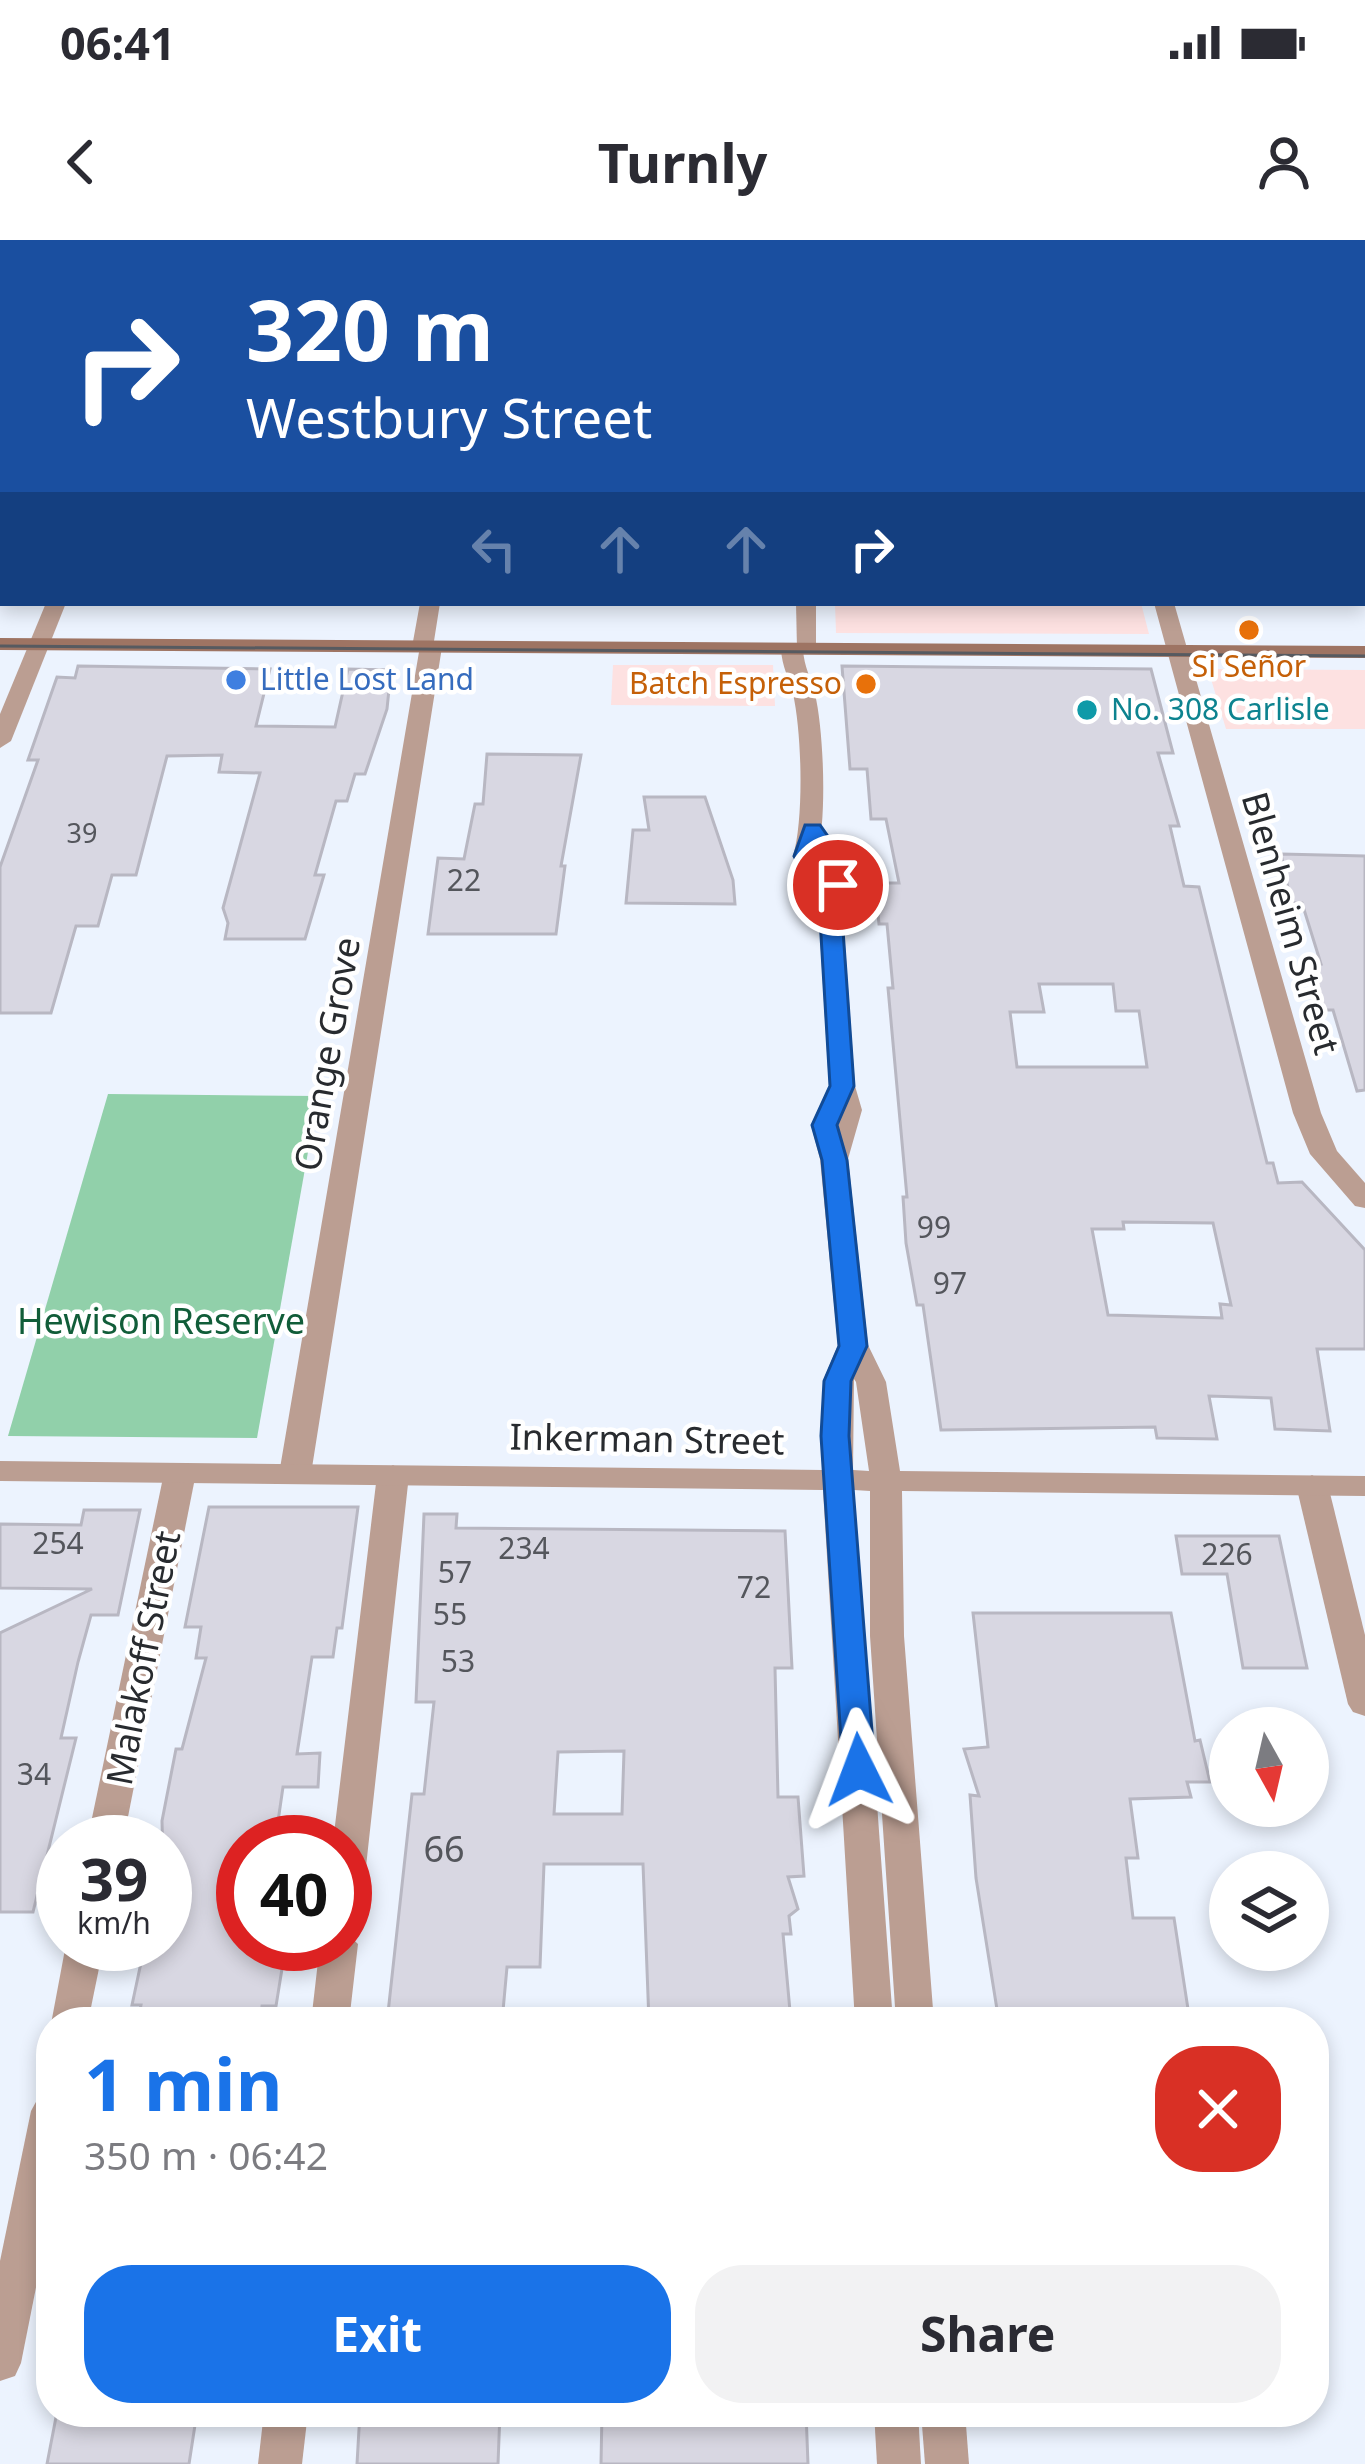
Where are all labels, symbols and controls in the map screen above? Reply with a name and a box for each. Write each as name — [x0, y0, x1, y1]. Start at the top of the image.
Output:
text: 06:41 — [60, 12, 176, 73]
text: Turnly — [598, 125, 767, 199]
icon: back — [48, 129, 114, 195]
icon: person — [1251, 129, 1317, 195]
text: 320 m — [246, 271, 494, 386]
icon: right — [48, 288, 204, 444]
text: Westbury Street — [246, 380, 652, 454]
icon: left — [461, 516, 527, 582]
icon: ahead — [587, 516, 653, 582]
icon: ahead — [713, 516, 779, 582]
icon: right — [839, 516, 905, 582]
marker: Si Señor — [1236, 617, 1262, 643]
place label: Si Señor — [1192, 645, 1306, 686]
place label: Little Lost Land — [260, 658, 474, 699]
place label: Batch Espresso — [629, 662, 842, 703]
marker: Little Lost Land — [223, 667, 249, 693]
marker: Batch Espresso — [853, 671, 879, 697]
place label: No. 308 Carlisle — [1111, 688, 1330, 729]
marker: No. 308 Carlisle — [1074, 697, 1100, 723]
street label: Blenheim Street — [1231, 786, 1352, 1060]
house number: 39 — [67, 814, 97, 851]
pin — [787, 834, 889, 936]
icon: arrive — [805, 852, 871, 918]
house number: 22 — [447, 859, 481, 900]
street label: Orange Grove — [282, 933, 371, 1175]
house number: 99 — [917, 1206, 951, 1247]
house number: 97 — [933, 1262, 967, 1303]
park label: Hewison Reserve — [17, 1296, 305, 1345]
street label: Inkerman Street — [509, 1412, 785, 1465]
house number: 254 — [32, 1522, 84, 1563]
street label: Malakoff Street — [94, 1527, 191, 1789]
house number: 234 — [498, 1527, 550, 1568]
house number: 226 — [1201, 1533, 1253, 1574]
house number: 57 — [438, 1551, 472, 1592]
house number: 72 — [737, 1566, 771, 1607]
house number: 55 — [433, 1593, 467, 1634]
house number: 53 — [441, 1640, 475, 1681]
position arrow — [796, 1707, 922, 1833]
north arrow — [1209, 1707, 1329, 1827]
map controls — [1209, 1707, 1329, 1971]
house number: 34 — [17, 1753, 51, 1794]
speed limit sign: 40 — [216, 1815, 372, 1971]
house number: 66 — [423, 1824, 465, 1873]
text: 39 — [80, 1837, 148, 1919]
button: layers — [1209, 1851, 1329, 1971]
text: km/h — [77, 1902, 151, 1943]
text: 1 min — [84, 2034, 282, 2132]
button: close — [1155, 2046, 1281, 2172]
text: 350 m · 06:42 — [84, 2128, 328, 2181]
button: Exit — [84, 2265, 671, 2403]
button: Share — [695, 2265, 1281, 2403]

